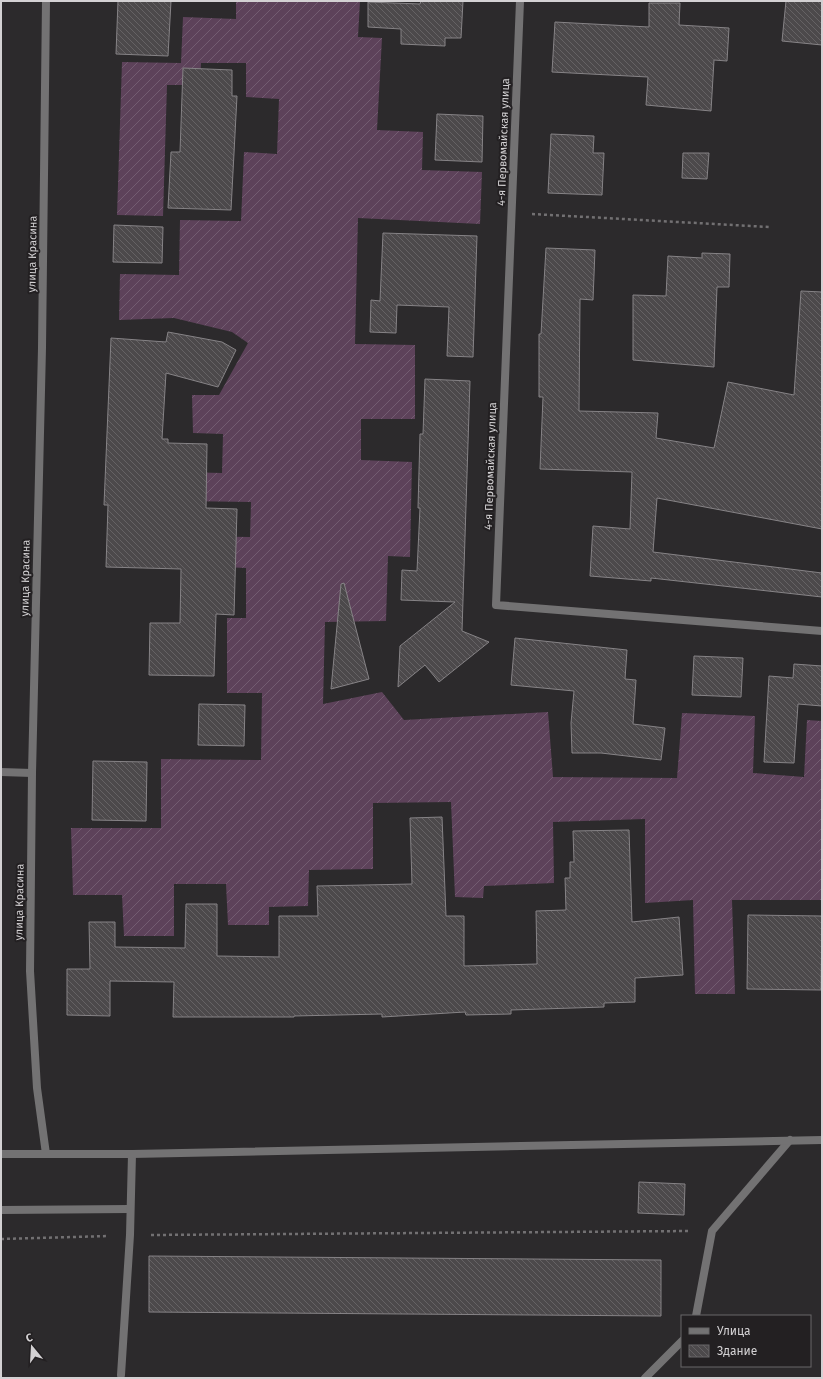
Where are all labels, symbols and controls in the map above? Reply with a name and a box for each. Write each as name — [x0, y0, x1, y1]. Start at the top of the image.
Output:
street label: 4-я Первомайская улица — [495, 78, 512, 206]
street label: улица Красина — [25, 215, 40, 293]
street label: 4-я Первомайская улица — [482, 402, 499, 530]
street label: улица Красина — [18, 539, 33, 617]
street label: улица Красина — [12, 863, 27, 941]
legend — [681, 1315, 811, 1367]
text: Улица — [717, 1324, 751, 1338]
north arrow — [12, 1327, 52, 1367]
text: С — [24, 1331, 35, 1345]
text: Здание — [717, 1344, 757, 1358]

